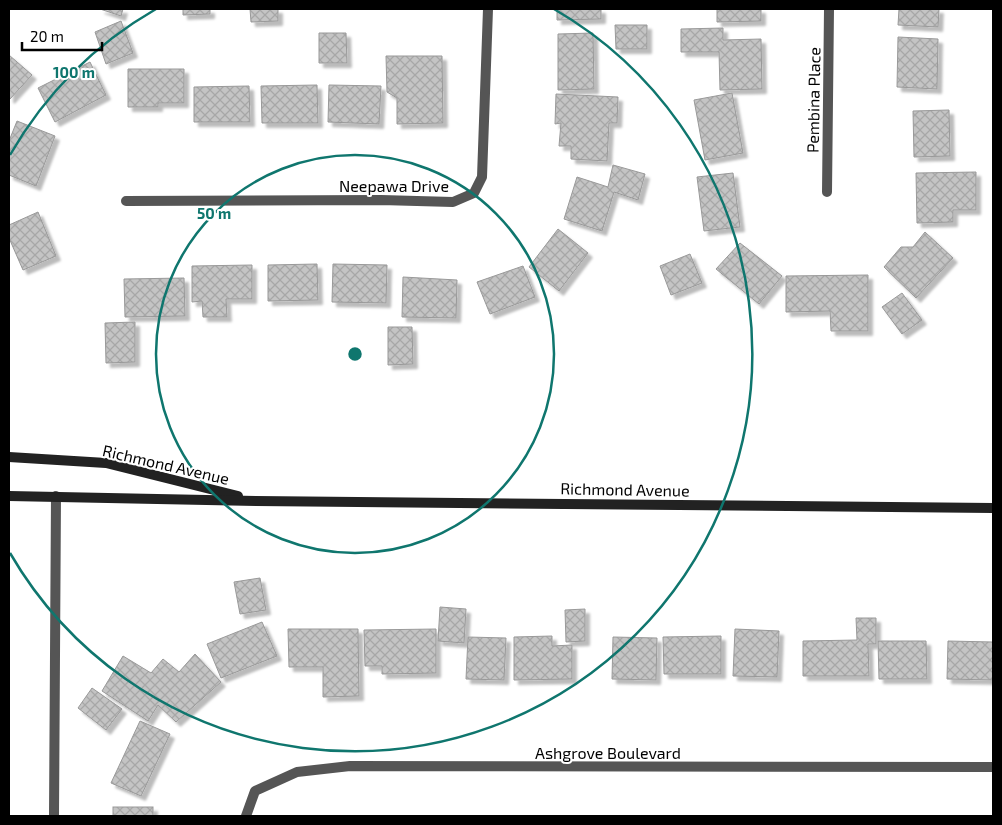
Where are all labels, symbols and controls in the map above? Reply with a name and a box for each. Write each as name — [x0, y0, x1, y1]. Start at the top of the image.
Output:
scale bar — [22, 20, 102, 52]
text: 20 m — [30, 27, 64, 45]
street label: Pembina Place — [803, 47, 823, 153]
text: 100 m — [53, 63, 95, 81]
street label: Neepawa Drive — [339, 176, 449, 195]
text: 50 m — [197, 204, 231, 222]
centre of rings — [346, 345, 364, 363]
street label: Richmond Avenue — [101, 440, 231, 488]
street label: Richmond Avenue — [560, 478, 690, 500]
street label: Ashgrove Boulevard — [535, 743, 681, 762]

